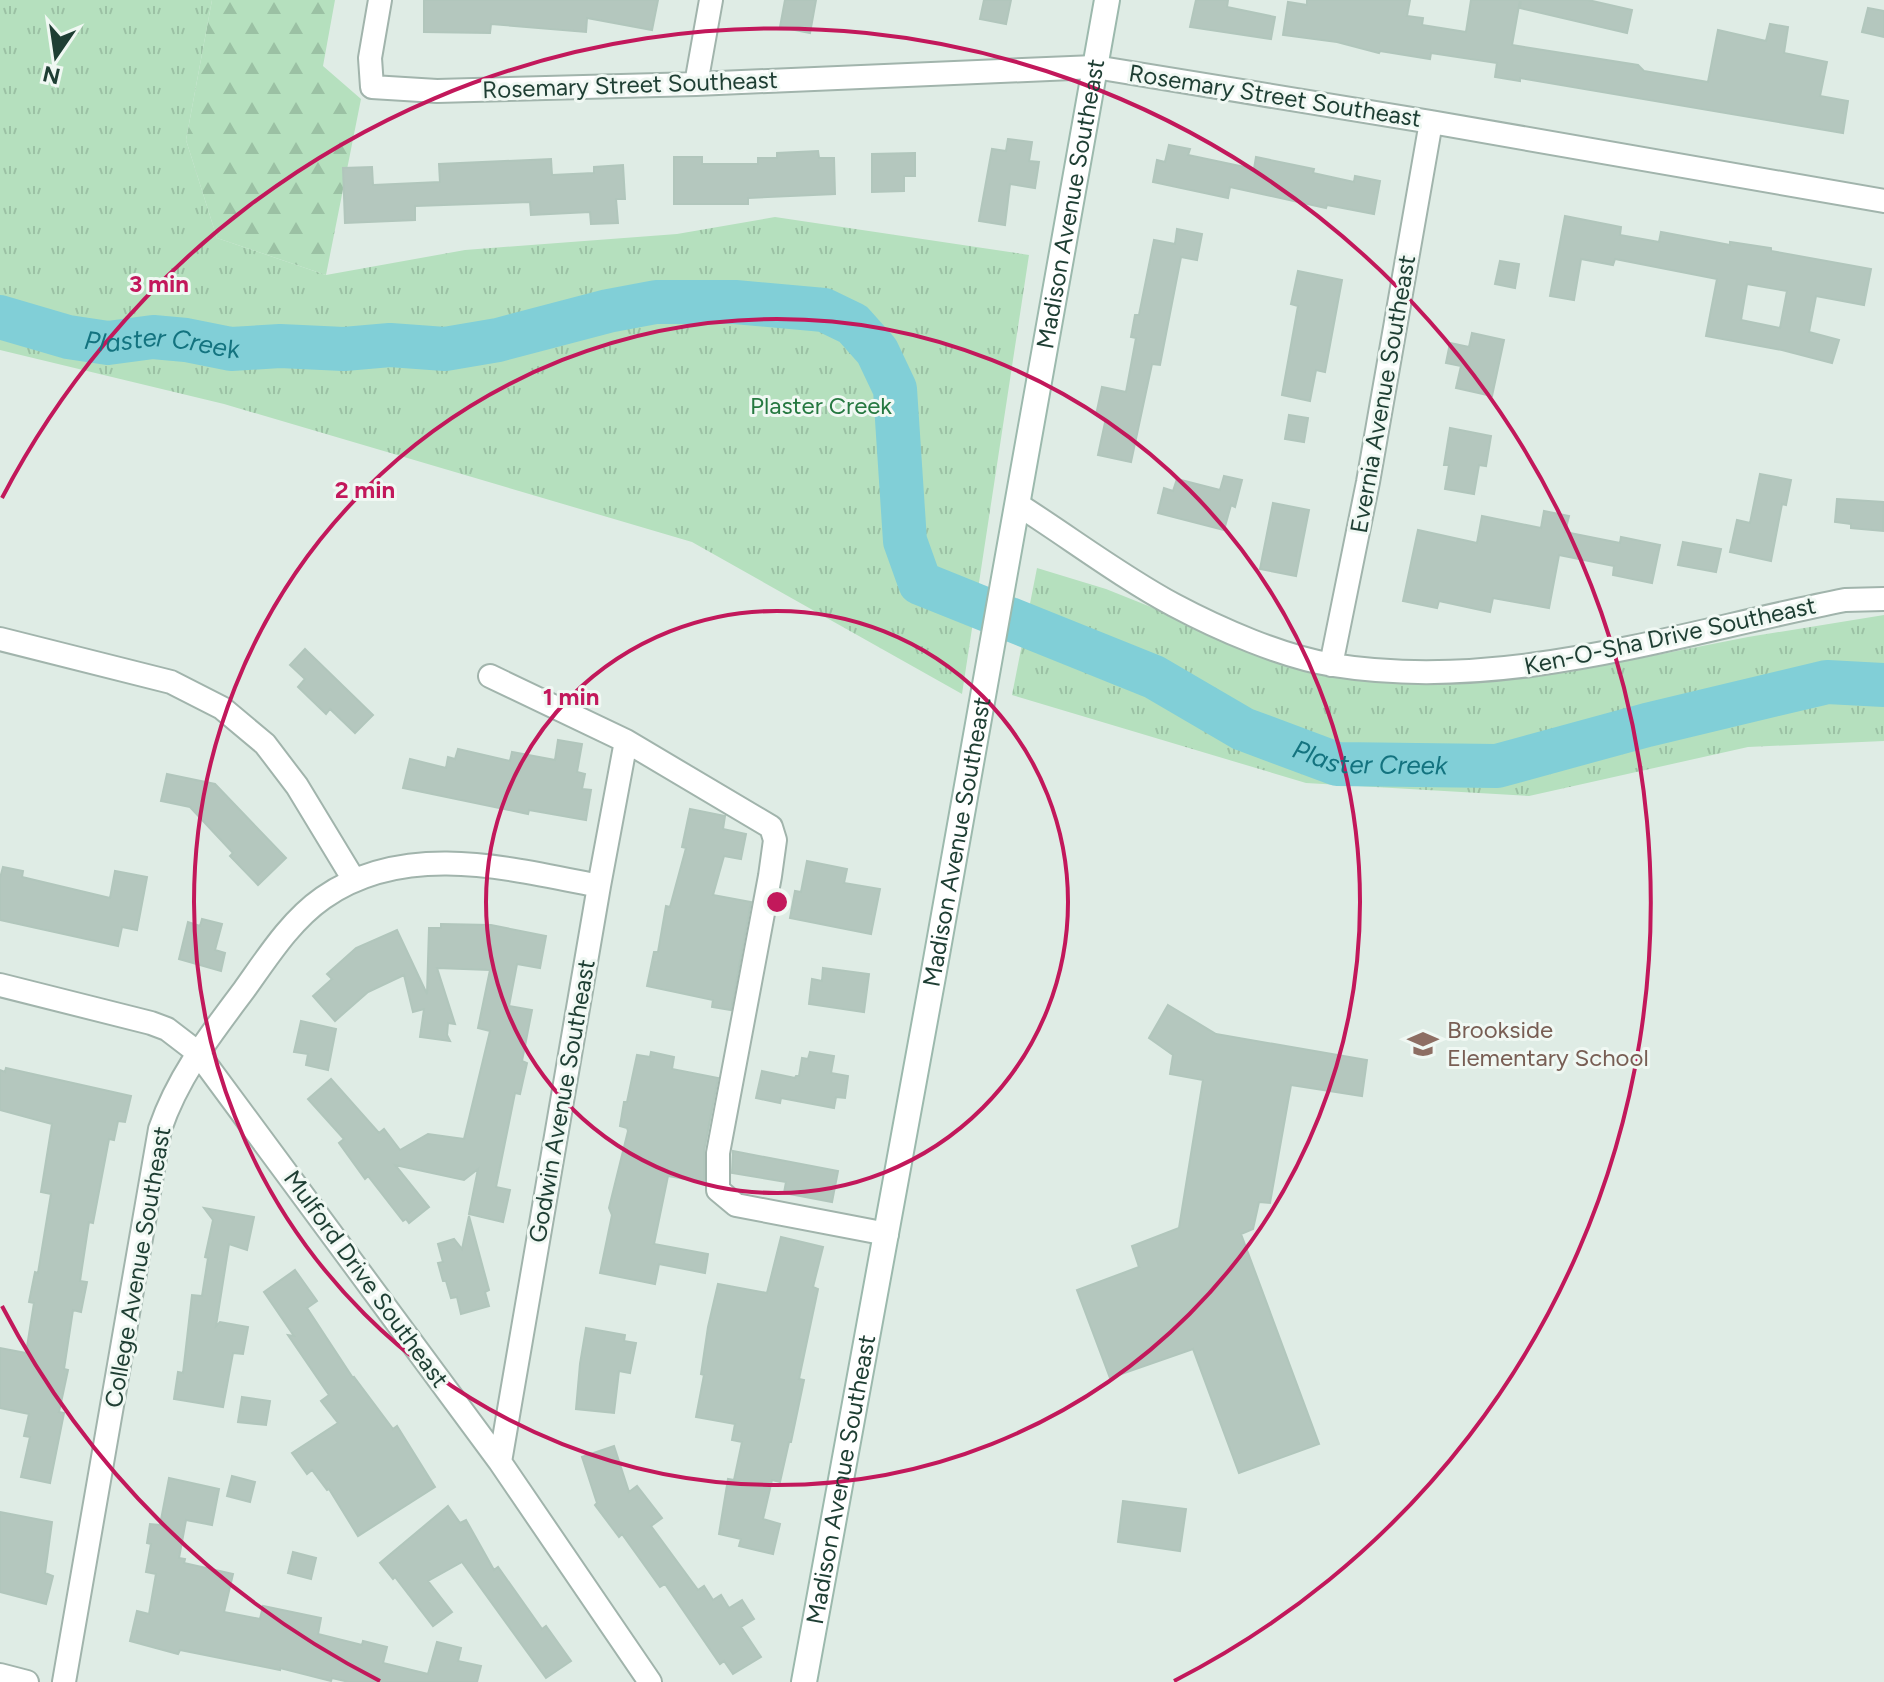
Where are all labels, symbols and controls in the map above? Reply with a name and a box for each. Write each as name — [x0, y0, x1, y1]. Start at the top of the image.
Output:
north arrow — [16, 16, 96, 96]
street label: Madison Avenue Southeast — [1030, 57, 1110, 351]
street label: Rosemary Street Southeast — [1127, 58, 1423, 133]
text: N — [40, 60, 63, 90]
street label: Rosemary Street Southeast — [482, 65, 778, 104]
street label: Evernia Avenue Southeast — [1344, 253, 1421, 535]
text: 3 min — [129, 269, 189, 298]
water label: Plaster Creek — [82, 321, 242, 365]
park label: Plaster Creek — [750, 391, 892, 420]
text: 2 min — [335, 475, 395, 504]
street label: Ken-O-Sha Drive Southeast — [1521, 590, 1818, 681]
text: 1 min — [543, 682, 599, 711]
street label: Madison Avenue Southeast — [916, 694, 997, 989]
water label: Plaster Creek — [1288, 733, 1449, 781]
centre of rings — [763, 888, 791, 916]
street label: Godwin Avenue Southeast — [522, 957, 601, 1245]
place label: Brookside Elementary School — [1447, 1015, 1649, 1072]
school or university icon: Brookside Elementary School — [1406, 1027, 1440, 1061]
street label: College Avenue Southeast — [98, 1124, 177, 1410]
street label: Mulford Drive Southeast — [278, 1164, 455, 1393]
street label: Madison Avenue Southeast — [800, 1332, 881, 1626]

